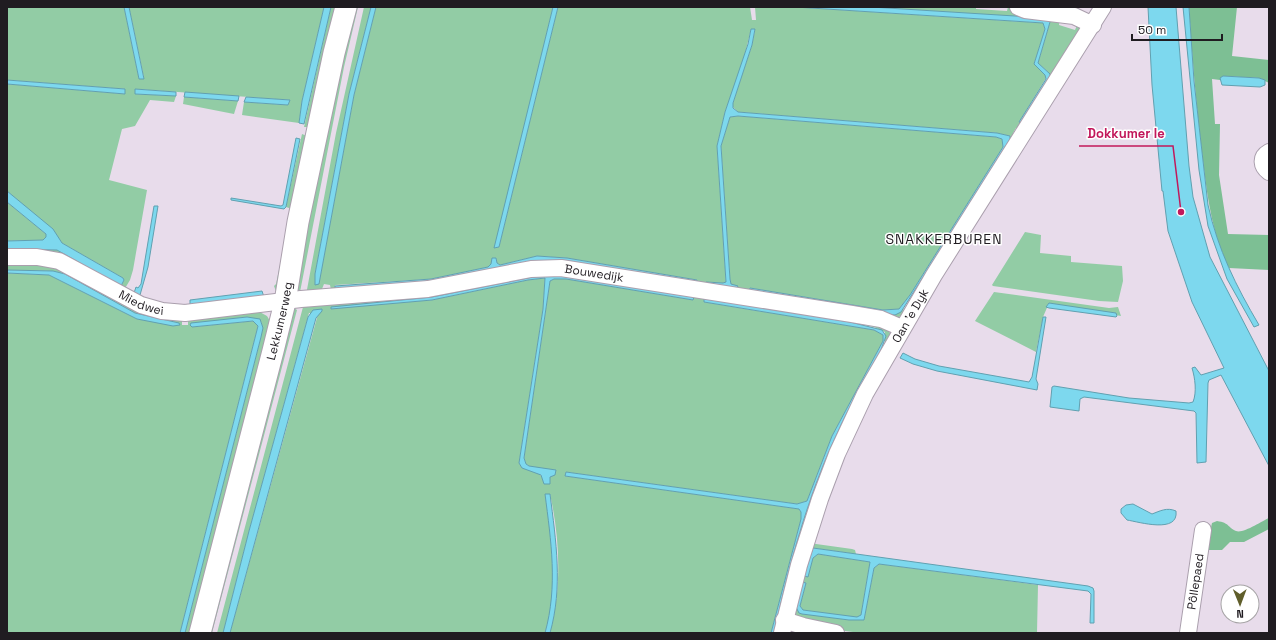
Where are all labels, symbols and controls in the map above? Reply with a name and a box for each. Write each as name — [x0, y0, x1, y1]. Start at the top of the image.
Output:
scale bar — [1132, 16, 1222, 42]
text: 50 m — [1138, 22, 1166, 38]
callout: Dokkumer Ie — [1079, 121, 1173, 146]
text: Dokkumer Ie — [1087, 125, 1165, 142]
district label: SNAKKERBUREN — [885, 230, 1003, 248]
street label: Bouwedijk — [563, 261, 625, 286]
street label: Lekkumerweg — [263, 281, 296, 362]
street label: Oan 'e Dyk — [888, 285, 933, 346]
street label: Miedwei — [116, 286, 164, 319]
street label: Pôllepaed — [1183, 552, 1208, 611]
north arrow — [1220, 584, 1260, 624]
text: N — [1236, 607, 1244, 621]

